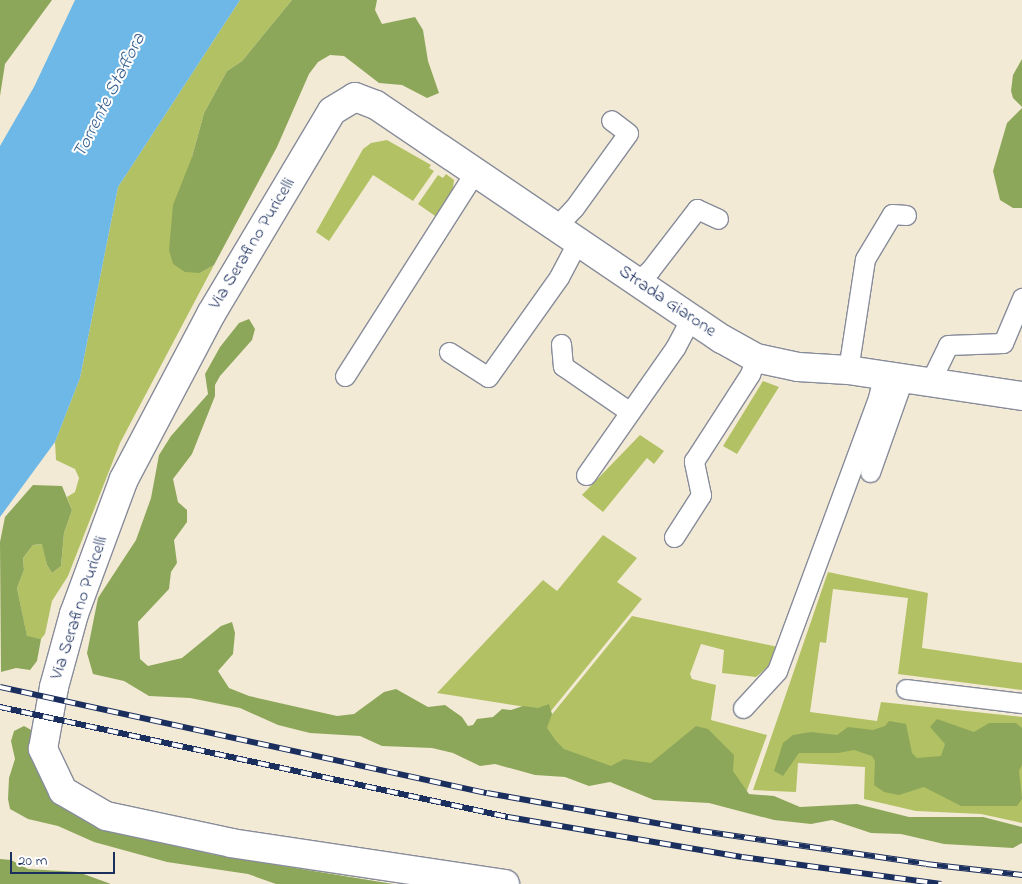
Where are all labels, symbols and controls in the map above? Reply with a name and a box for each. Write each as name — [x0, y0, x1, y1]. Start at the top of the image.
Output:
water label: Torrente Staffora — [69, 30, 151, 162]
street label: Via Serafino Puricelli — [205, 174, 301, 314]
street label: Strada Giarone — [614, 261, 720, 343]
street label: Via Serafino Puricelli — [47, 533, 113, 683]
scale bar — [12, 842, 118, 874]
text: 20 m — [18, 850, 47, 872]

